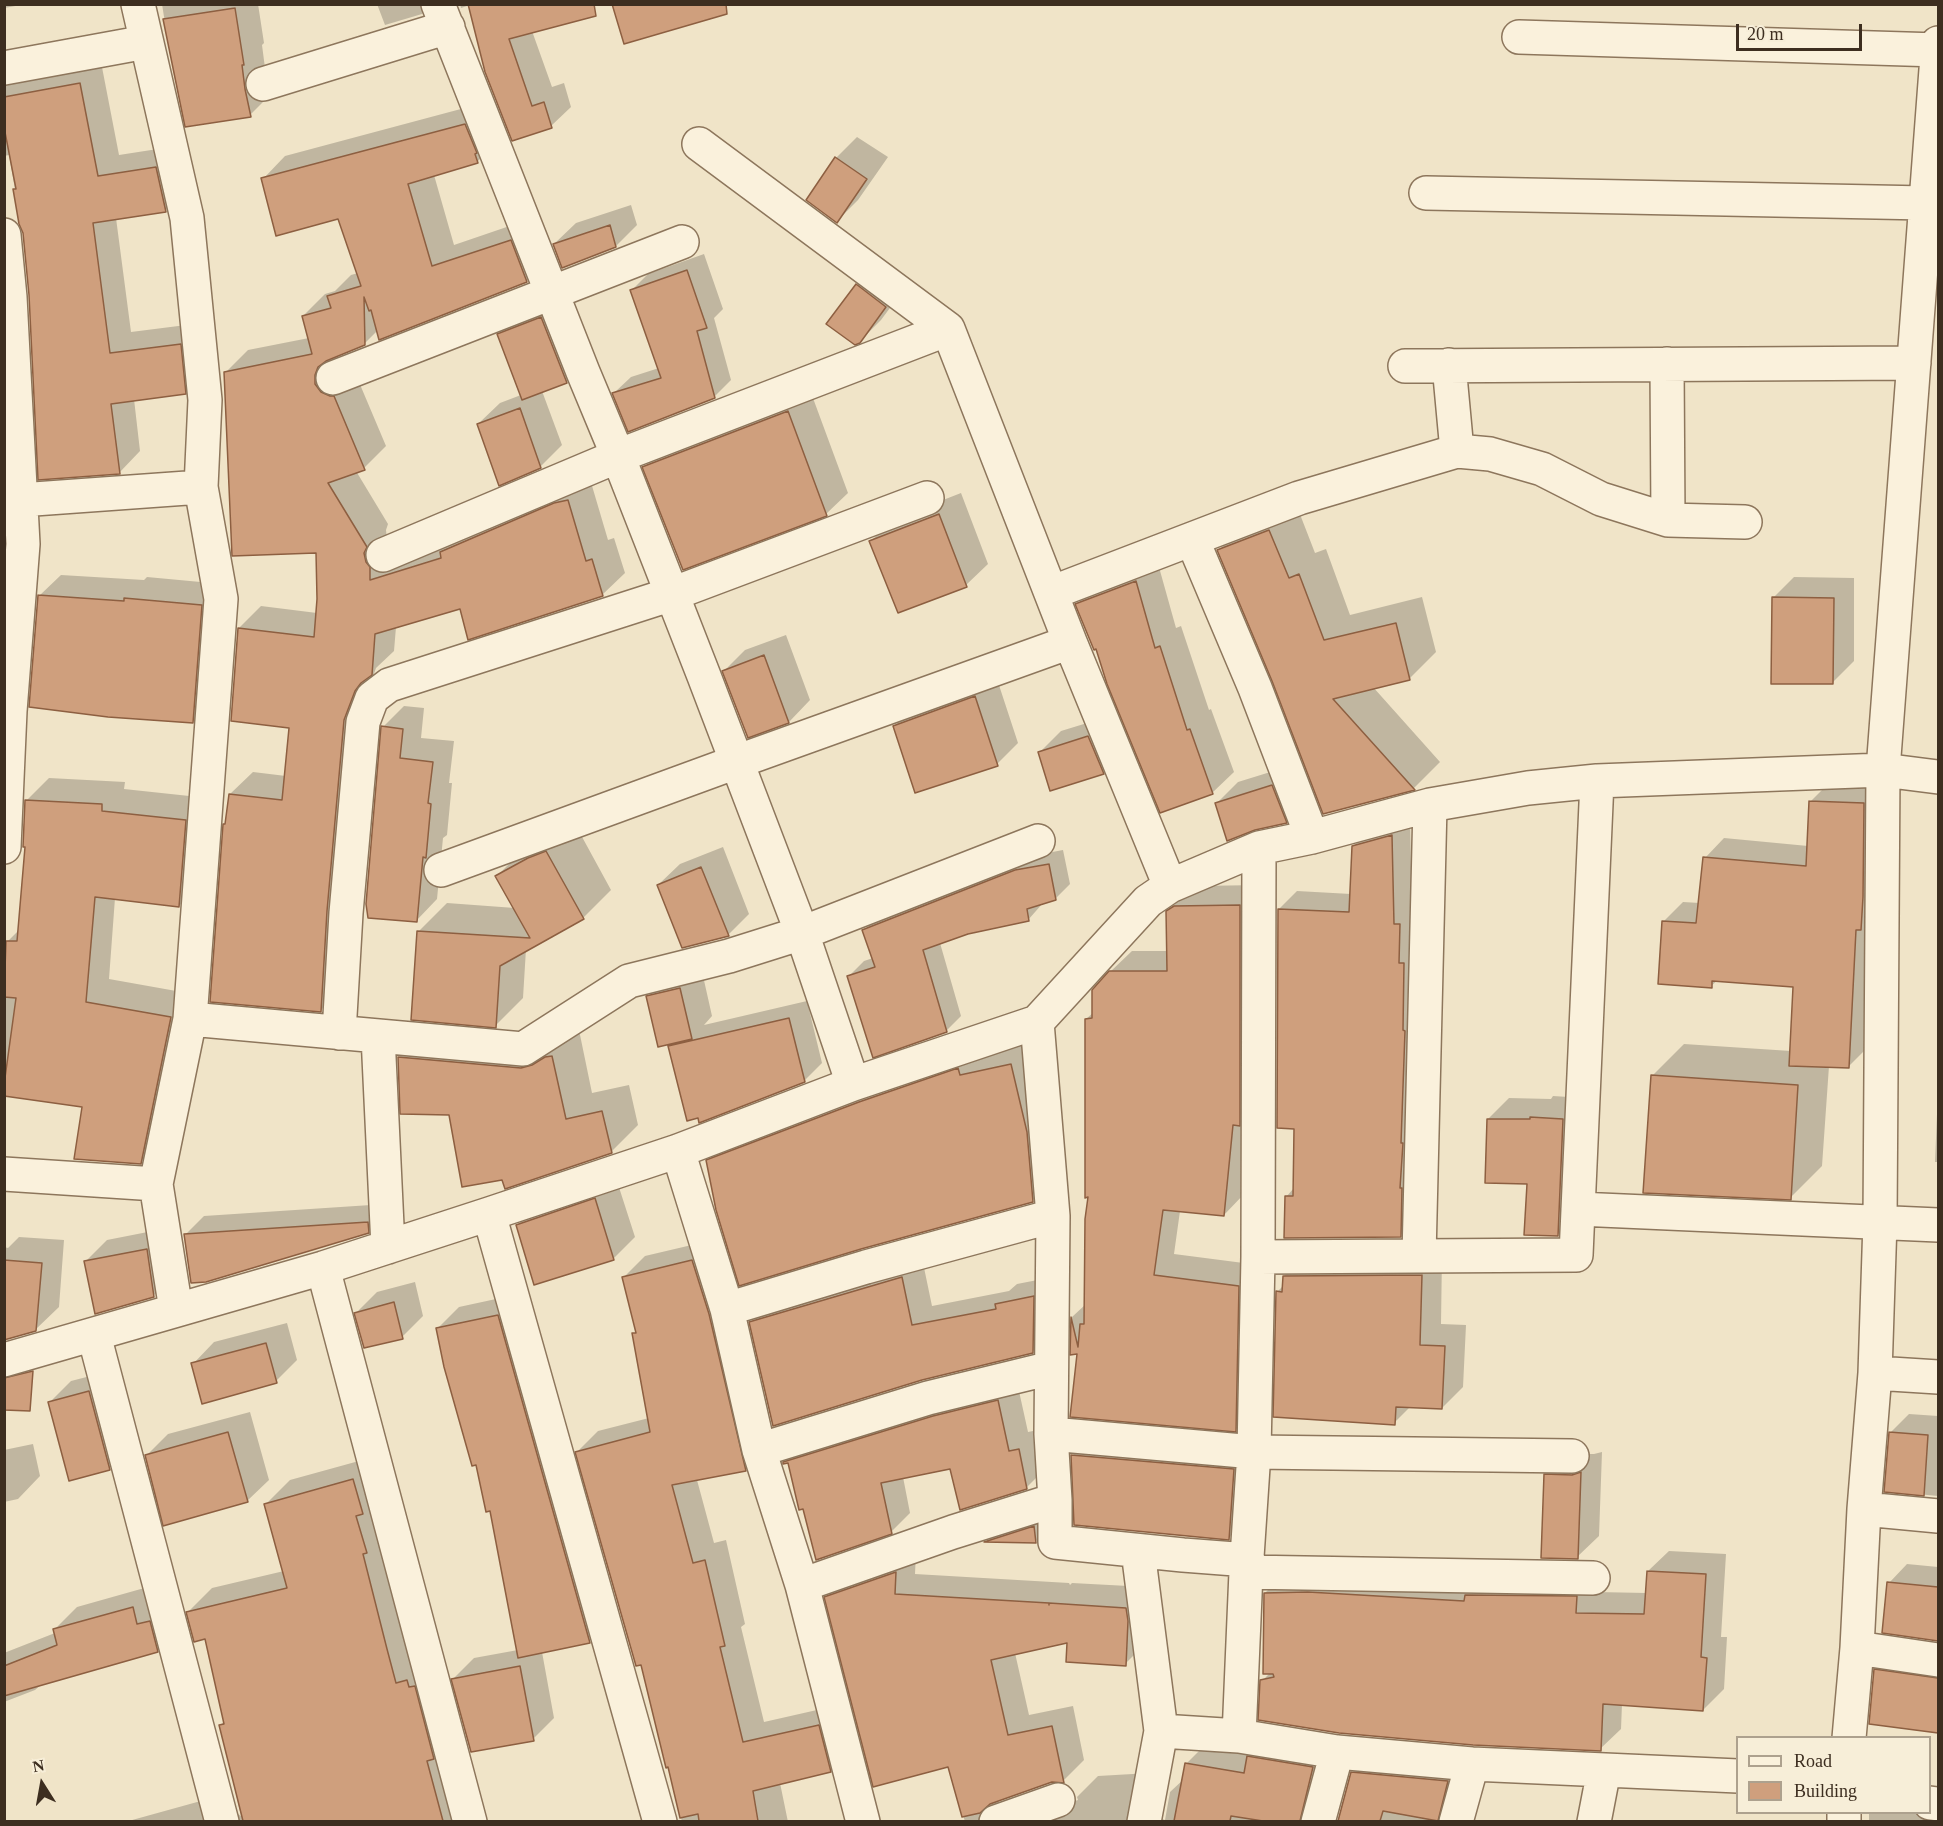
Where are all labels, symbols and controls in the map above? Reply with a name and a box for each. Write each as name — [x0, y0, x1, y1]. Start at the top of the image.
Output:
scale bar — [1739, 12, 1865, 50]
text: 20 m — [1747, 24, 1784, 44]
legend — [1736, 1736, 1931, 1814]
text: Road — [1794, 1751, 1832, 1771]
north arrow — [12, 1754, 72, 1814]
text: N — [31, 1756, 46, 1775]
text: Building — [1794, 1781, 1857, 1801]

